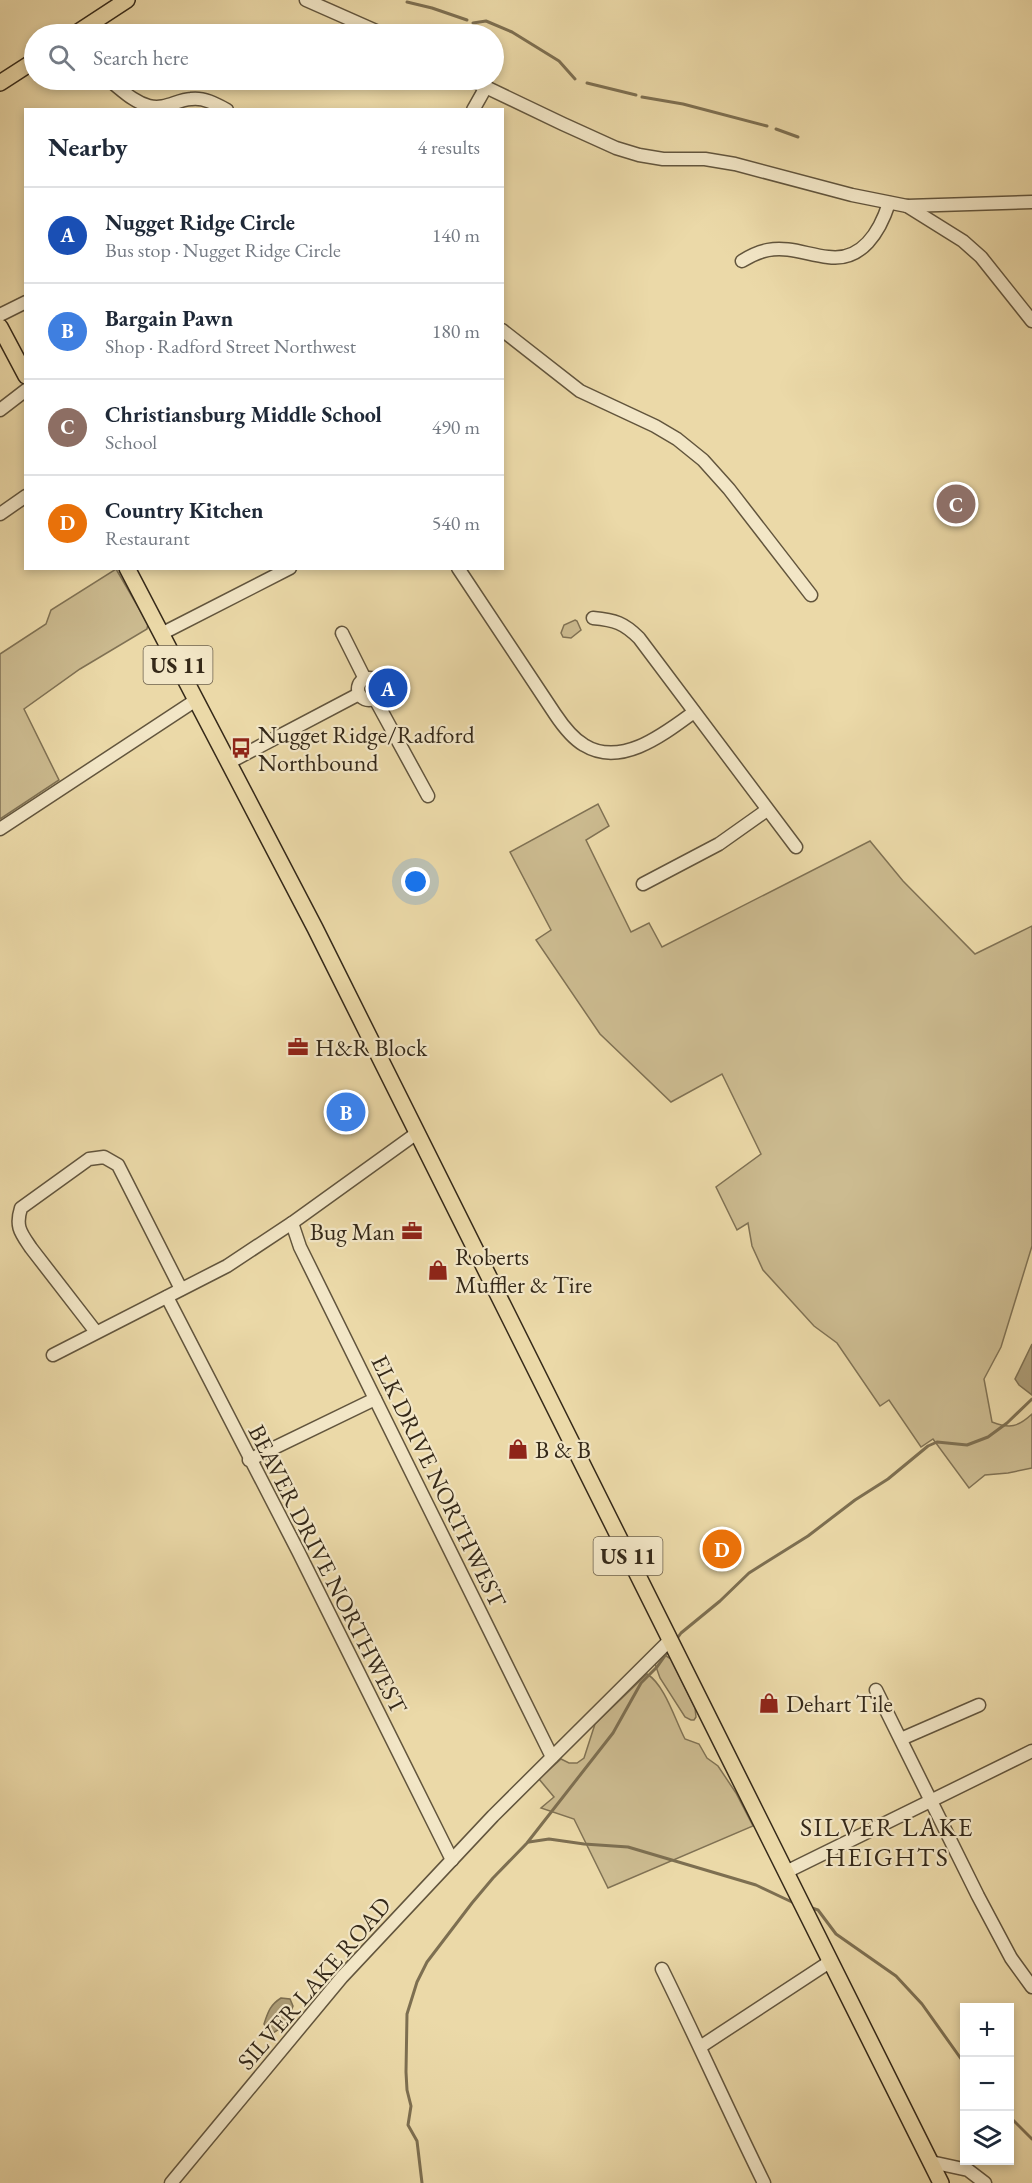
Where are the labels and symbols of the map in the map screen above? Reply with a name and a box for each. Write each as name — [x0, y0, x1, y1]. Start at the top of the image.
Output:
pin: C — [936, 482, 976, 526]
road number: US 11 — [144, 646, 213, 684]
pin: A — [368, 666, 408, 710]
place label: Nugget Ridge/Radford Northbound — [258, 719, 476, 778]
bus stop icon: Nugget Ridge/Radford Northbound — [229, 736, 253, 760]
your location — [401, 867, 430, 896]
place label: H&R Block — [315, 1032, 428, 1063]
office icon: H&R Block — [286, 1035, 310, 1059]
pin: B — [326, 1090, 366, 1134]
place label: Bug Man — [310, 1216, 395, 1247]
office icon: Bug Man — [400, 1219, 424, 1243]
place label: Roberts Muffler & Tire — [455, 1241, 592, 1300]
shop icon: Roberts Muffler & Tire — [426, 1258, 450, 1282]
street label: ELK DRIVE NORTHWEST — [364, 1350, 514, 1613]
street label: BEAVER DRIVE NORTHWEST — [241, 1419, 415, 1720]
place label: B & B — [535, 1434, 591, 1465]
shop icon: B & B — [506, 1437, 530, 1461]
pin: D — [702, 1526, 742, 1572]
road number: US 11 — [594, 1537, 662, 1575]
place label: Dehart Tile — [786, 1688, 893, 1719]
shop icon: Dehart Tile — [757, 1691, 781, 1715]
district label: SILVER LAKE HEIGHTS — [800, 1810, 974, 1874]
street label: SILVER LAKE ROAD — [230, 1890, 398, 2076]

